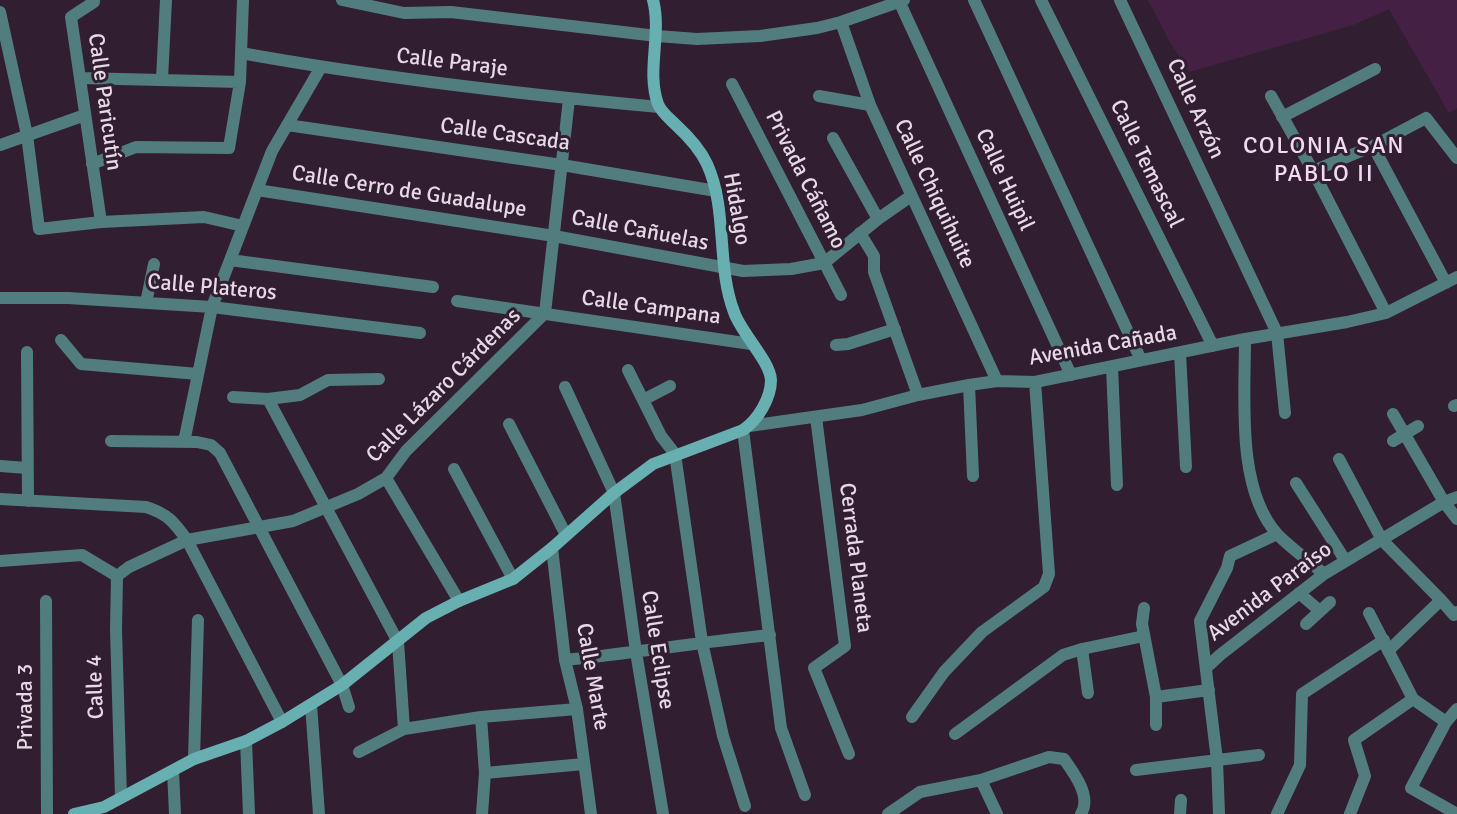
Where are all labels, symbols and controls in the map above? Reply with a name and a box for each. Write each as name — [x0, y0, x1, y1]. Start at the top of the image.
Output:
street label: Calle Paricutín — [81, 32, 127, 172]
street label: Calle Paraje — [395, 43, 509, 83]
street label: Calle Arzón — [1160, 55, 1230, 163]
street label: Calle Temascal — [1104, 96, 1188, 232]
street label: Privada Cáñamo — [759, 107, 851, 253]
street label: Calle Cascada — [438, 113, 572, 157]
street label: Calle Chiquihuite — [888, 115, 980, 273]
street label: Calle Huipil — [969, 125, 1039, 235]
district label: COLONIA SAN PABLO II — [1243, 133, 1405, 189]
street label: Calle Cerro de Guadalupe — [290, 160, 528, 224]
street label: Hidalgo — [717, 171, 755, 247]
street label: Calle Cañuelas — [569, 205, 711, 257]
street label: Calle Plateros — [146, 269, 278, 307]
street label: Calle Campana — [580, 285, 722, 331]
street label: Calle Lázaro Cárdenas — [361, 303, 527, 469]
street label: Avenida Cañada — [1027, 320, 1179, 372]
street label: Cerrada Planeta — [833, 482, 877, 634]
street label: Avenida Paraíso — [1203, 537, 1337, 647]
street label: Calle Eclipse — [635, 589, 679, 711]
street label: Calle Marte — [570, 621, 614, 733]
street label: Calle 4 — [82, 654, 110, 720]
street label: Privada 3 — [13, 664, 39, 750]

